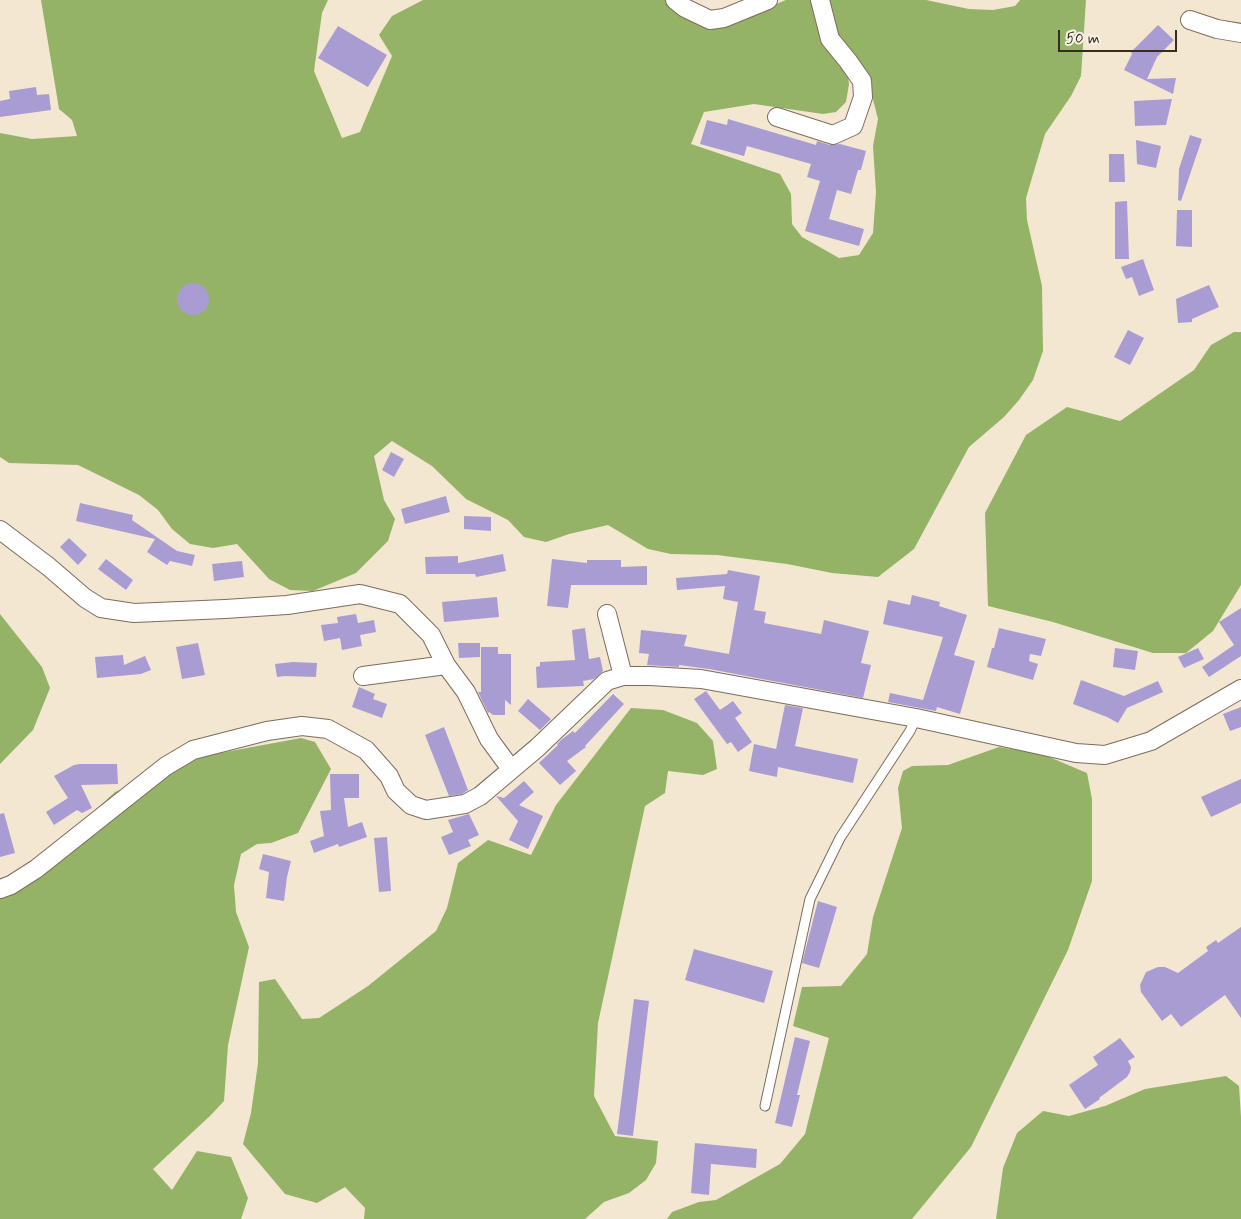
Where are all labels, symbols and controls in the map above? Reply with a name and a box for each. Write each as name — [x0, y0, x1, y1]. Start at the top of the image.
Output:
scale bar — [1061, 20, 1180, 52]
text: 50 m — [1066, 29, 1100, 49]

